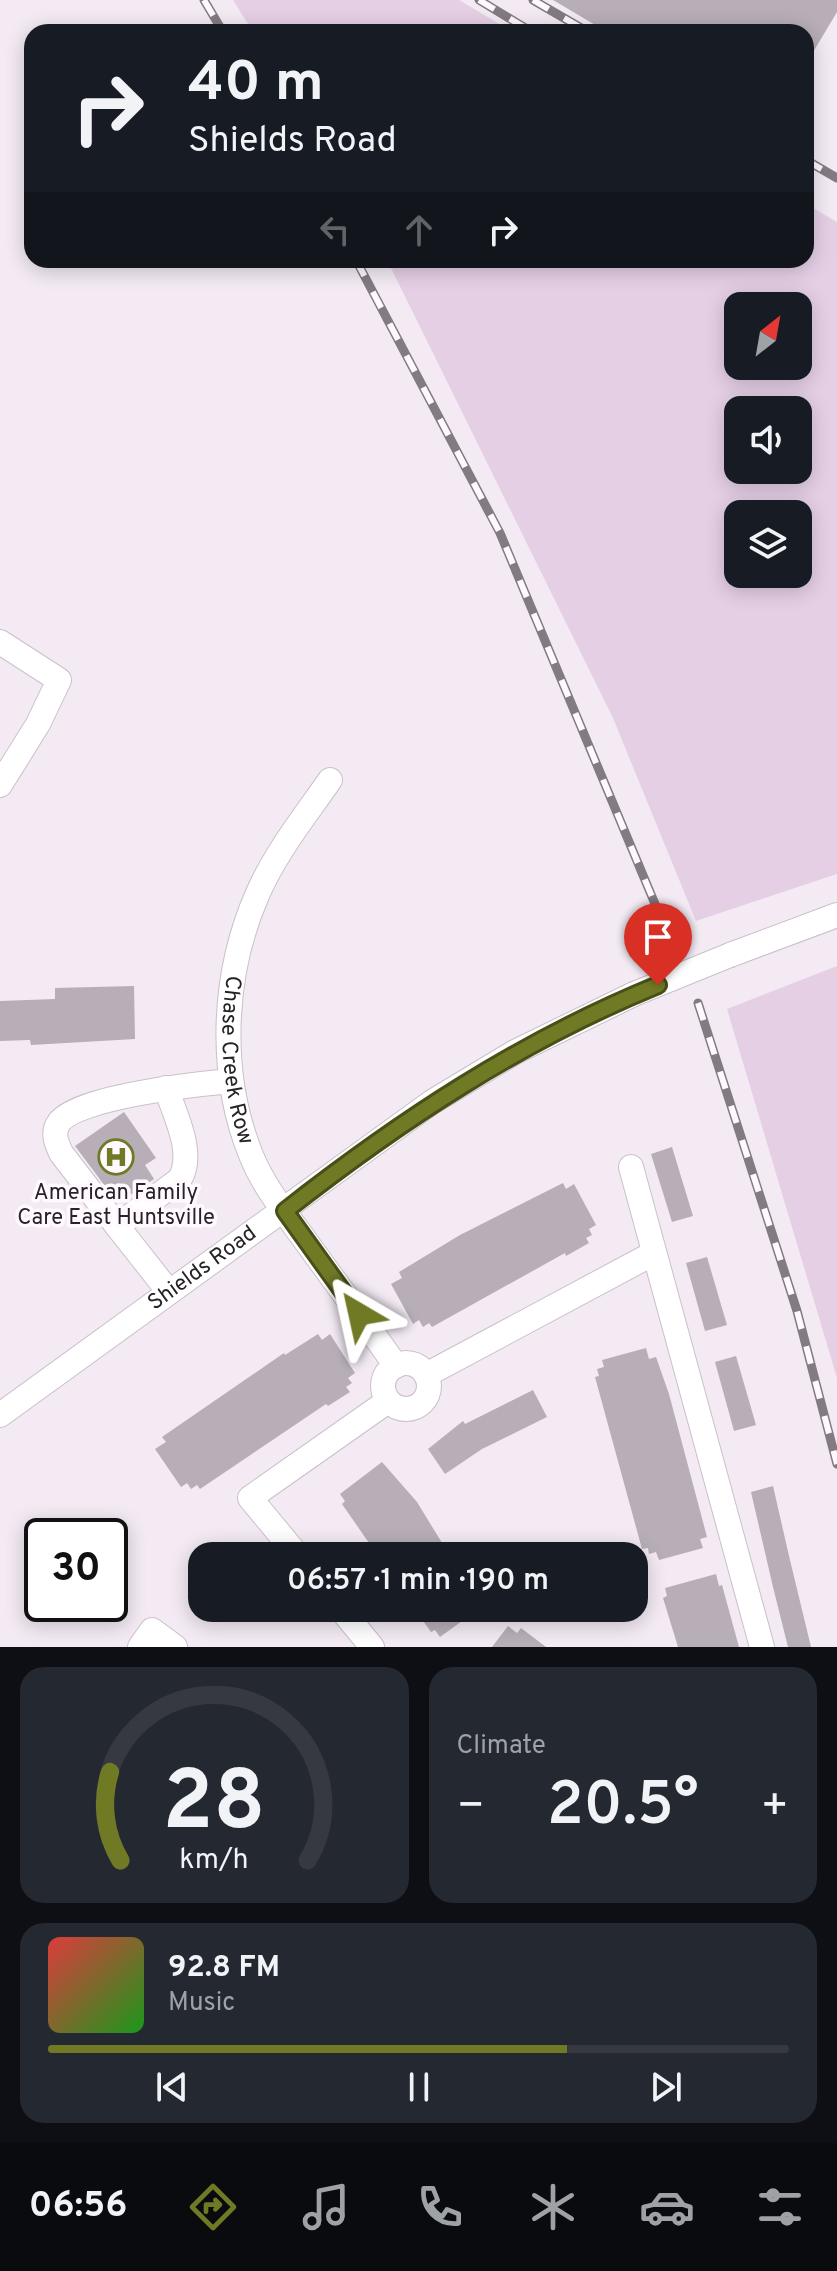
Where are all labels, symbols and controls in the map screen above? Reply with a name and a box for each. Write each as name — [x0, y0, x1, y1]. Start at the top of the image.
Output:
text: 40 m — [188, 50, 324, 120]
icon: right — [56, 56, 160, 160]
text: Shields Road — [188, 119, 397, 165]
icon: left — [313, 208, 357, 252]
icon: ahead — [397, 208, 441, 252]
icon: right — [481, 208, 525, 252]
north arrow — [724, 292, 812, 380]
map controls — [724, 292, 812, 588]
button: sound — [724, 396, 812, 484]
button: layers — [724, 500, 812, 588]
pin — [624, 903, 692, 985]
icon: arrive — [636, 915, 680, 959]
street label: Chase Creek Row — [215, 974, 260, 1148]
hospital icon: American Family Care East Huntsville — [97, 1138, 135, 1176]
place label: American Family Care East Huntsville — [17, 1180, 215, 1232]
street label: Shields Road — [143, 1220, 262, 1317]
position arrow — [317, 1272, 401, 1356]
speed limit sign: 30 — [24, 1518, 128, 1622]
text: 06:57 · 1 min · 190 m — [287, 1563, 549, 1600]
text: Climate — [457, 1730, 546, 1763]
text: 28 — [163, 1754, 266, 1859]
text: 20.5° — [547, 1770, 699, 1846]
text: − — [457, 1780, 485, 1836]
text: + — [761, 1780, 789, 1836]
text: km/h — [180, 1843, 249, 1879]
text: 92.8 FM — [168, 1950, 280, 1987]
text: Music — [168, 1987, 235, 2020]
icon: previous — [150, 2065, 194, 2109]
icon: pause — [397, 2065, 441, 2109]
icon: next — [644, 2065, 688, 2109]
icon: directions — [185, 2179, 241, 2235]
icon: music — [298, 2179, 354, 2235]
icon: phone — [412, 2179, 468, 2235]
icon: climate — [525, 2179, 581, 2235]
icon: car — [639, 2179, 695, 2235]
icon: filters — [752, 2179, 808, 2235]
text: 06:56 — [29, 2184, 127, 2230]

